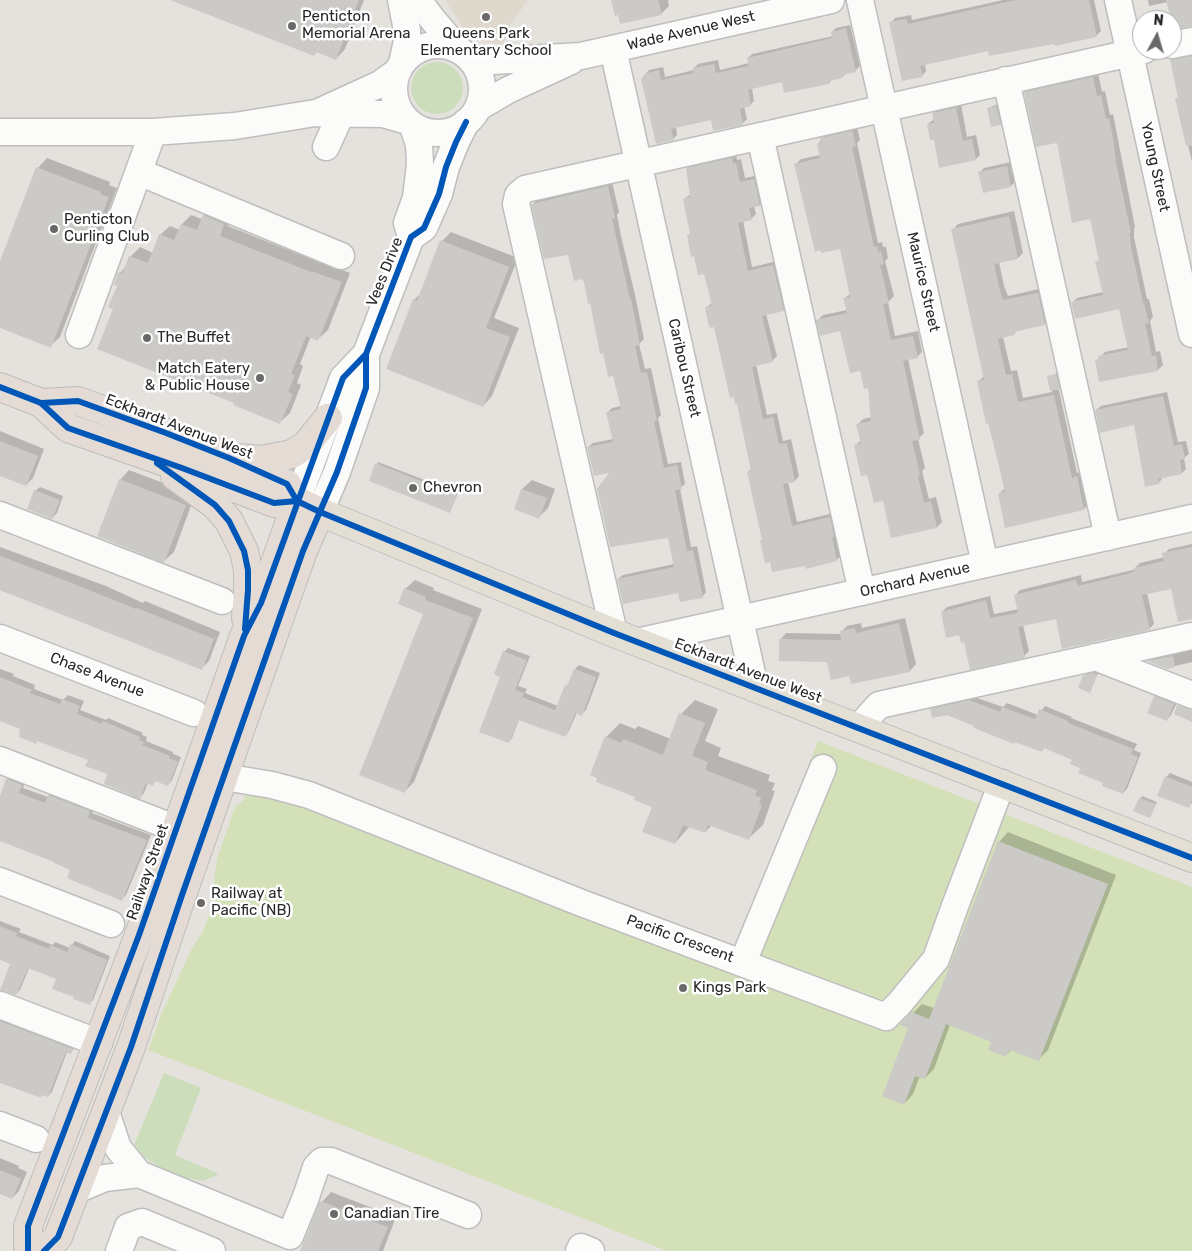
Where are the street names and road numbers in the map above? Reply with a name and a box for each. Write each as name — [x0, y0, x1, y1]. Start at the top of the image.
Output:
street label: Wade Avenue West — [625, 8, 757, 54]
street label: Young Street — [1137, 121, 1173, 213]
street label: Maurice Street — [903, 230, 943, 334]
street label: Vees Drive — [363, 235, 407, 309]
street label: Caribou Street — [664, 317, 704, 419]
street label: Eckhardt Avenue West — [103, 391, 255, 463]
street label: Orchard Avenue — [858, 559, 972, 601]
street label: Eckhardt Avenue West — [672, 635, 824, 707]
street label: Chase Avenue — [47, 649, 147, 701]
street label: Railway Street — [123, 822, 173, 922]
street label: Pacific Crescent — [624, 911, 736, 967]

